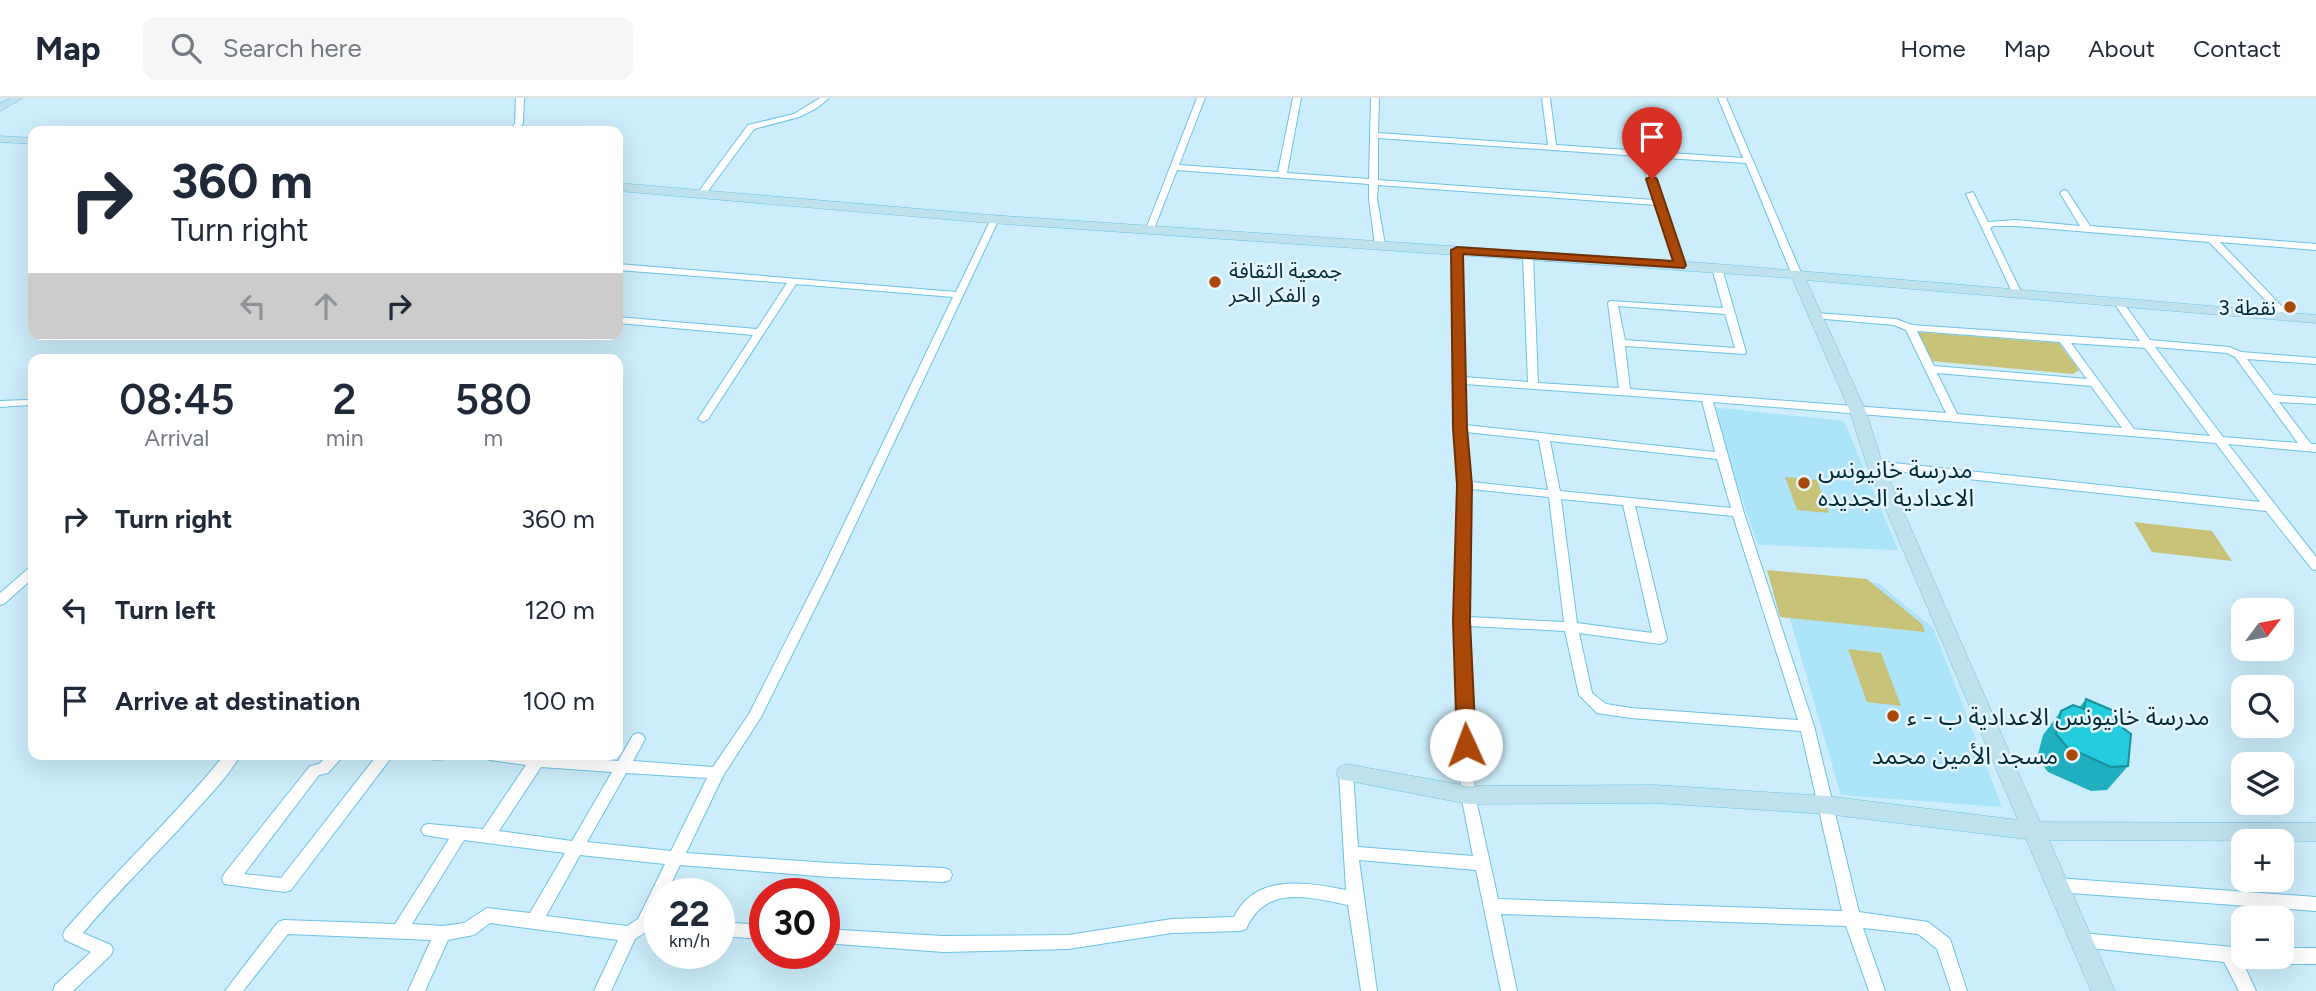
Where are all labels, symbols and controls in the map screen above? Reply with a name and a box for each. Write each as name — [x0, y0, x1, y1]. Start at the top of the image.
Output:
search box — [143, 17, 633, 80]
text: Map — [35, 29, 101, 68]
icon: search — [167, 29, 205, 67]
text: Search here — [223, 32, 362, 64]
text: Home — [1900, 34, 1966, 63]
text: Map — [2004, 34, 2050, 63]
text: About — [2088, 34, 2155, 63]
text: Contact — [2193, 34, 2281, 63]
pin — [1622, 107, 1682, 179]
icon: arrive — [1633, 118, 1671, 156]
text: 360 m — [171, 151, 313, 210]
icon: right — [56, 154, 147, 245]
text: Turn right — [171, 211, 309, 249]
place label: جمعية الثقافة و الفكر الحر — [1228, 258, 1342, 307]
marker: جمعية الثقافة و الفكر الحر — [1207, 274, 1223, 290]
icon: left — [234, 287, 272, 325]
icon: ahead — [307, 287, 345, 325]
icon: right — [380, 287, 418, 325]
place label: نقطة 3 — [2218, 295, 2276, 320]
marker: نقطة 3 — [2282, 299, 2298, 315]
text: 08:45 — [119, 374, 235, 425]
text: 2 — [333, 374, 357, 425]
text: 580 — [455, 374, 532, 425]
text: Arrival — [144, 424, 209, 452]
text: min — [326, 424, 363, 452]
text: m — [483, 424, 503, 452]
place label: مدرسة خانيونس الاعدادية الجديده — [1818, 455, 1974, 512]
marker: مدرسة خانيونس الاعدادية الجديده — [1796, 475, 1812, 491]
icon: right — [56, 500, 94, 538]
text: Turn right — [115, 503, 232, 535]
text: 360 m — [521, 503, 595, 535]
icon: left — [56, 591, 94, 629]
text: Turn left — [115, 594, 216, 626]
text: 120 m — [525, 594, 595, 626]
north arrow — [2231, 598, 2294, 662]
map controls — [2231, 598, 2294, 969]
button: search — [2231, 675, 2294, 738]
icon: arrive — [56, 682, 94, 720]
text: Arrive at destination — [115, 685, 360, 717]
text: 100 m — [522, 685, 595, 717]
place label: مدرسة خانيونس الاعدادية ب - ء — [1907, 702, 2210, 731]
position arrow — [1429, 708, 1503, 782]
marker: مدرسة خانيونس الاعدادية ب - ء — [1885, 708, 1901, 724]
place label: مسجد الأمين محمد — [1872, 741, 2058, 770]
marker: مسجد الأمين محمد — [2064, 747, 2080, 763]
button: layers — [2231, 752, 2294, 815]
button: + — [2231, 829, 2294, 892]
speed limit sign: 30 — [749, 878, 840, 969]
text: 22 — [669, 893, 710, 935]
button: − — [2231, 906, 2294, 969]
text: km/h — [669, 930, 710, 952]

